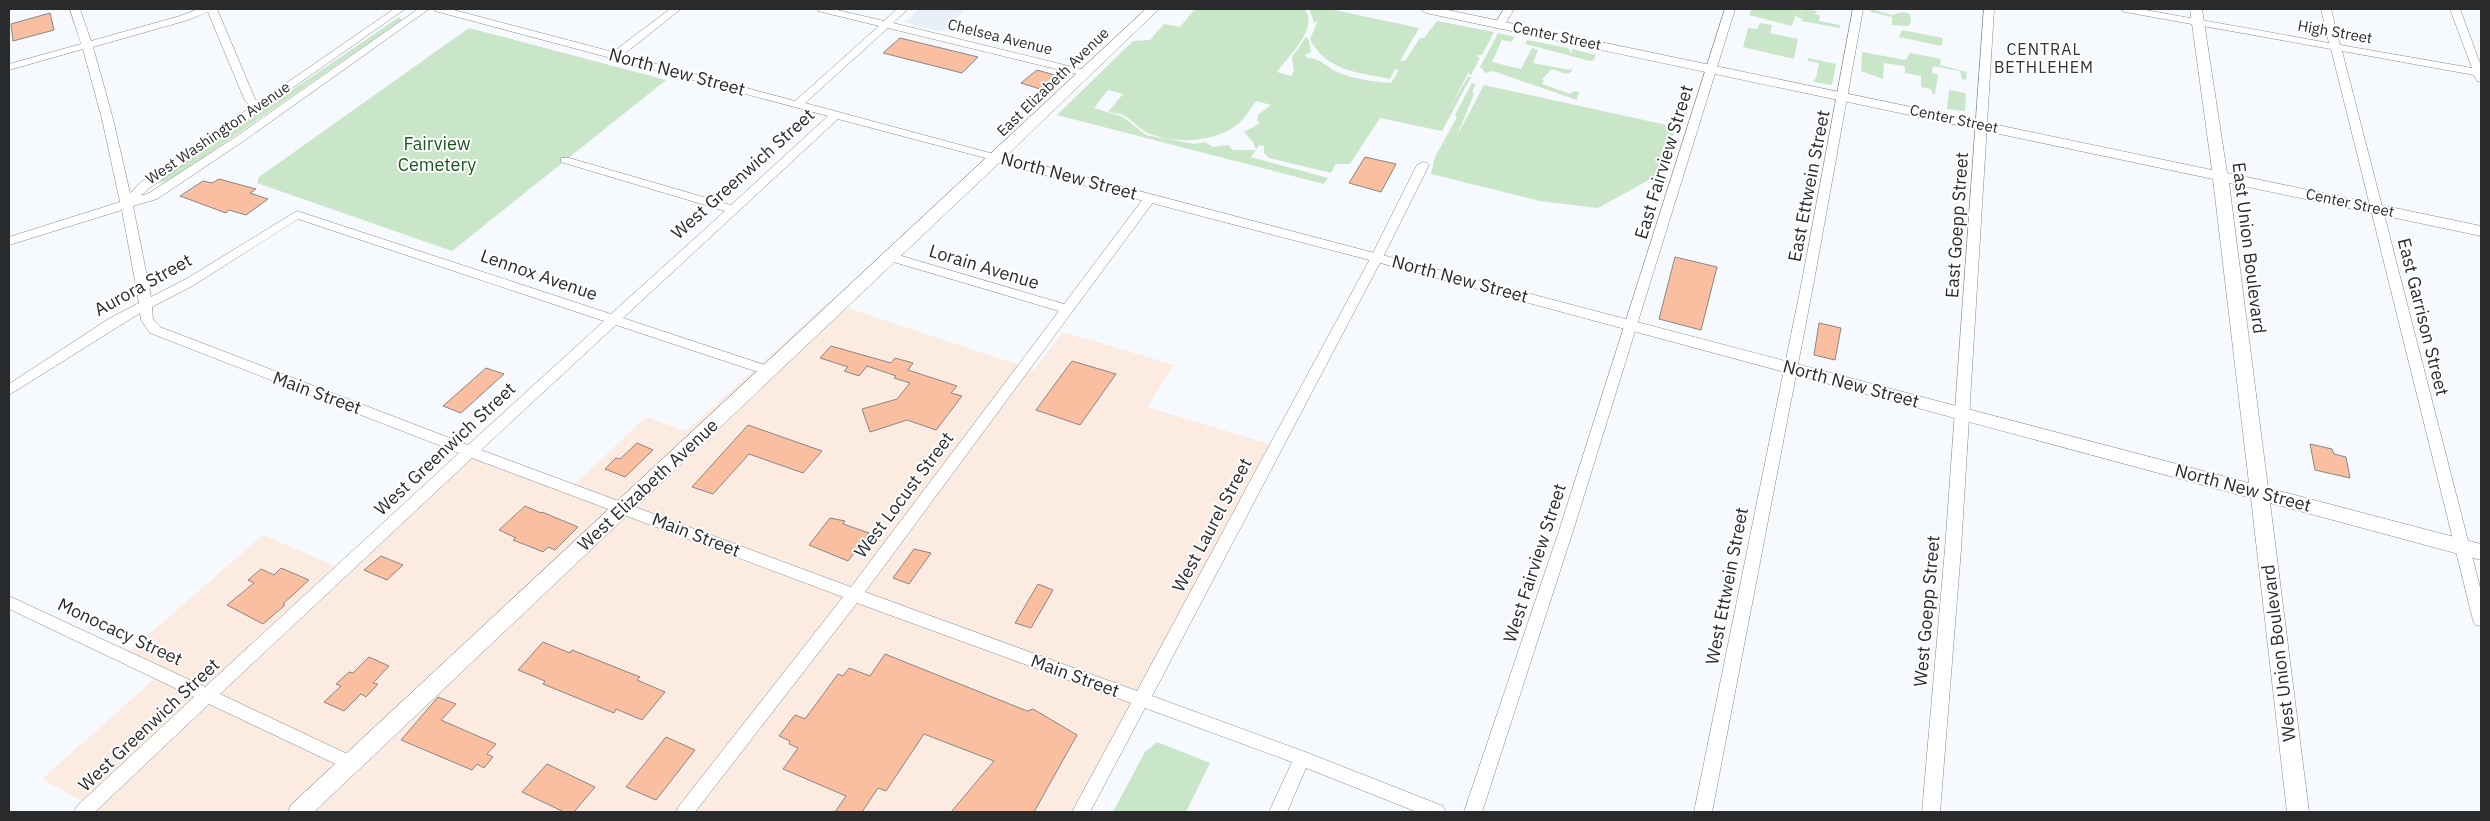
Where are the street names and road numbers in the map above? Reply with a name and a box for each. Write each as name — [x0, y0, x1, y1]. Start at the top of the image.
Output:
street label: Chelsea Avenue — [946, 14, 1054, 59]
street label: High Street — [2296, 16, 2374, 47]
street label: Center Street — [1511, 17, 1603, 54]
street label: East Elizabeth Avenue — [993, 23, 1113, 140]
street label: North New Street — [606, 42, 748, 101]
street label: West Washington Avenue — [142, 77, 294, 188]
street label: East Fairview Street — [1629, 82, 1698, 242]
street label: Center Street — [1908, 100, 2000, 137]
street label: West Greenwich Street — [666, 103, 819, 244]
street label: East Ettwein Street — [1783, 108, 1835, 264]
street label: North New Street — [998, 146, 1140, 205]
street label: East Goepp Street — [1940, 151, 1973, 299]
street label: East Union Boulevard — [2228, 161, 2271, 335]
street label: Center Street — [2304, 184, 2396, 221]
street label: East Garrison Street — [2393, 236, 2454, 398]
street label: Lorain Avenue — [926, 239, 1042, 294]
street label: Lennox Avenue — [477, 244, 601, 305]
street label: Aurora Street — [90, 248, 196, 321]
street label: North New Street — [1389, 249, 1531, 308]
street label: North New Street — [1780, 354, 1922, 413]
street label: Main Street — [270, 366, 365, 419]
street label: West Greenwich Street — [369, 377, 520, 520]
street label: West Elizabeth Avenue — [573, 413, 723, 556]
street label: West Locust Street — [849, 427, 958, 562]
street label: West Laurel Street — [1167, 454, 1257, 596]
street label: North New Street — [2172, 458, 2314, 517]
street label: West Fairview Street — [1498, 480, 1571, 645]
street label: West Ettwein Street — [1700, 505, 1753, 667]
street label: Main Street — [649, 507, 744, 562]
street label: West Goepp Street — [1908, 534, 1945, 688]
street label: West Union Boulevard — [2256, 563, 2301, 743]
street label: Monocacy Street — [54, 593, 186, 671]
street label: Main Street — [1028, 649, 1123, 702]
street label: West Greenwich Street — [73, 653, 224, 796]

